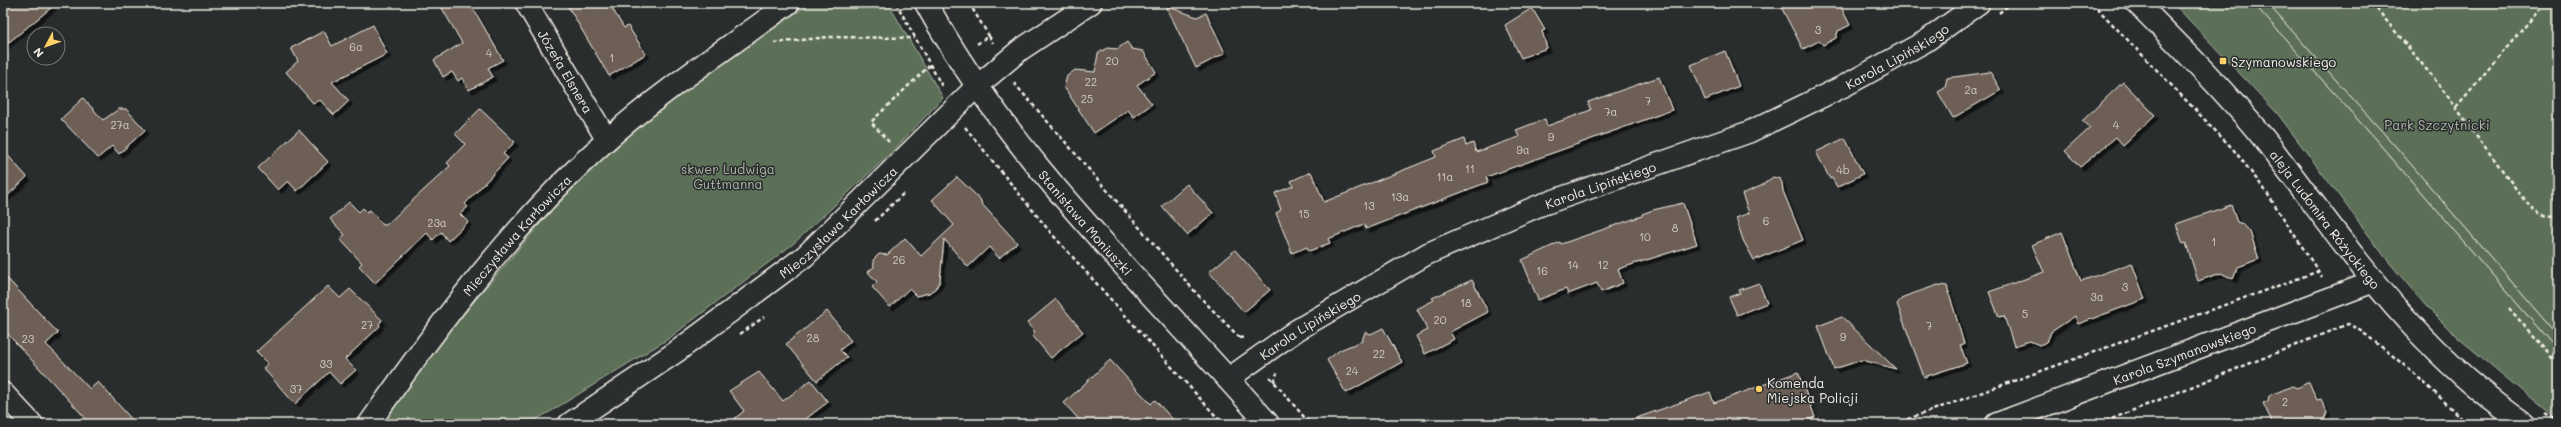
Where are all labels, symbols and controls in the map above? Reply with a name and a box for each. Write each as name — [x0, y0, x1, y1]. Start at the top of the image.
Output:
street label: Karola Lipińskiego — [1842, 19, 1952, 92]
house number: 3 — [1815, 22, 1822, 37]
north arrow — [26, 26, 66, 66]
street label: Józefa Elsnera — [535, 26, 598, 116]
house number: 6a — [349, 39, 363, 54]
text: N — [30, 45, 46, 61]
house number: 4 — [486, 45, 493, 60]
house number: 1 — [610, 50, 614, 65]
house number: 20 — [1106, 53, 1119, 68]
place label: Szymanowskiego — [2231, 53, 2337, 70]
marker: Szymanowskiego — [2218, 56, 2228, 66]
house number: 22 — [1085, 74, 1097, 89]
house number: 2a — [1965, 82, 1978, 97]
house number: 25 — [1081, 91, 1093, 106]
house number: 7 — [1645, 93, 1651, 108]
house number: 7a — [1605, 104, 1618, 119]
park label: Park Szczytnicki — [2384, 116, 2490, 133]
house number: 27a — [110, 117, 130, 132]
house number: 4 — [2113, 117, 2120, 132]
house number: 9 — [1548, 129, 1555, 144]
house number: 9a — [1516, 142, 1530, 157]
street label: aleja Ludomira Różyckiego — [2267, 146, 2385, 292]
street label: Karola Lipińskiego — [1542, 157, 1658, 211]
park label: skwer Ludwiga Guttmanna — [681, 160, 775, 192]
house number: 11 — [1465, 161, 1475, 176]
street label: Mieczysława Karłowicza — [775, 162, 900, 281]
house number: 4b — [1836, 162, 1850, 177]
street label: Stanisława Moniuszki — [1036, 166, 1137, 278]
house number: 11a — [1437, 169, 1453, 184]
street label: Mieczysława Karłowicza — [458, 170, 574, 299]
house number: 13a — [1391, 189, 1409, 204]
house number: 13 — [1363, 198, 1375, 213]
house number: 15 — [1298, 206, 1310, 221]
house number: 6 — [1763, 213, 1769, 228]
house number: 23a — [427, 215, 447, 230]
house number: 8 — [1672, 220, 1679, 235]
house number: 10 — [1639, 229, 1651, 244]
house number: 1 — [2212, 234, 2216, 249]
house number: 26 — [893, 252, 905, 267]
house number: 14 — [1567, 257, 1579, 272]
house number: 12 — [1597, 257, 1609, 272]
house number: 16 — [1536, 263, 1548, 278]
house number: 3 — [2122, 279, 2129, 294]
street label: Karola Lipińskiego — [1256, 286, 1363, 363]
house number: 3a — [2090, 289, 2104, 304]
house number: 18 — [1460, 295, 1472, 310]
house number: 5 — [2022, 306, 2028, 321]
house number: 20 — [1434, 312, 1447, 327]
house number: 27 — [361, 317, 373, 332]
house number: 7 — [1926, 318, 1932, 333]
street label: Karola Szymanowskiego — [2110, 318, 2258, 388]
house number: 9 — [1840, 329, 1847, 344]
house number: 28 — [807, 330, 820, 345]
house number: 23 — [22, 331, 35, 346]
house number: 22 — [1373, 346, 1385, 361]
house number: 33 — [320, 356, 333, 371]
house number: 24 — [1346, 363, 1359, 378]
place label: Komenda Miejska Policji — [1767, 374, 1858, 406]
house number: 37 — [290, 381, 302, 396]
marker: Komenda Miejska Policji — [1754, 384, 1764, 394]
house number: 2 — [2282, 394, 2288, 409]

